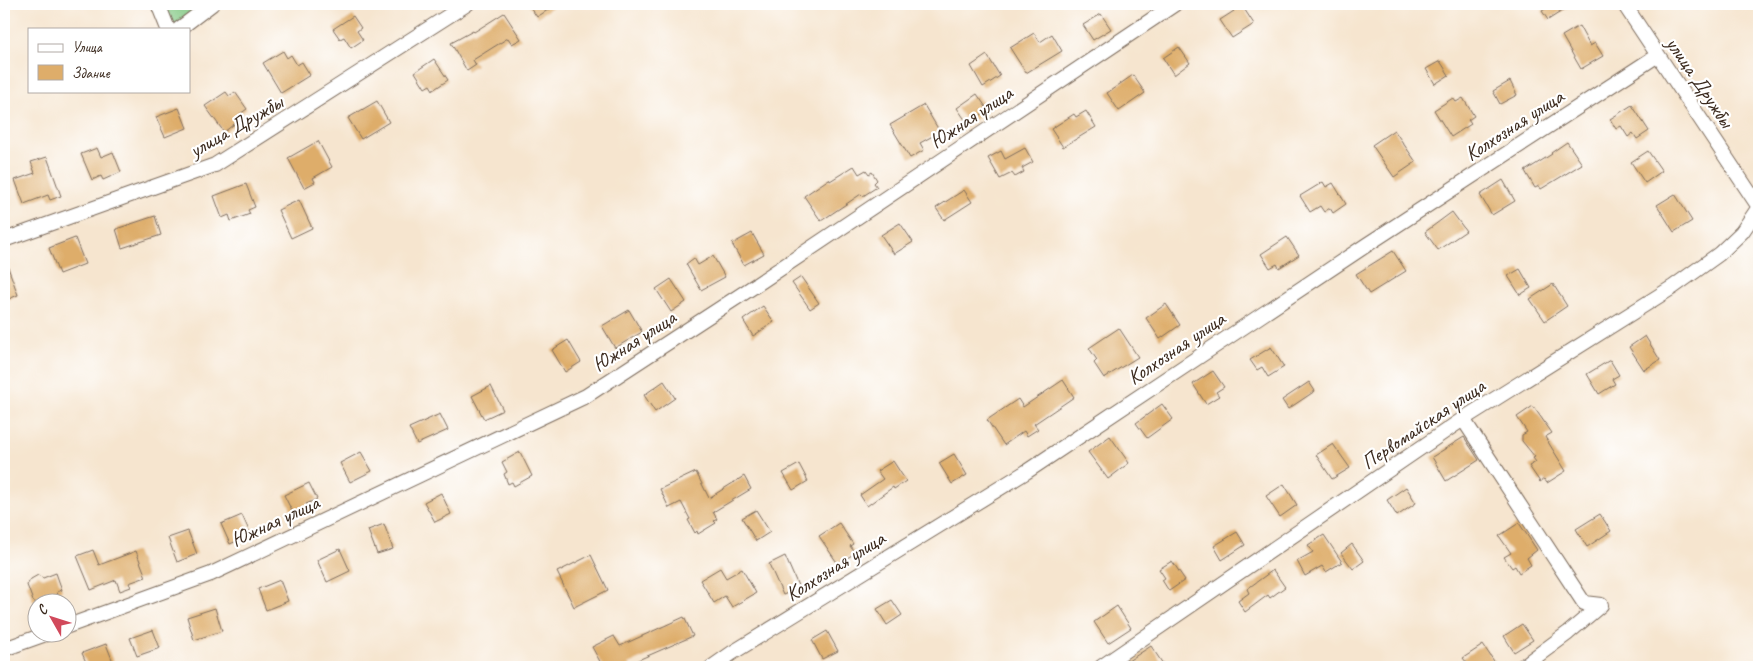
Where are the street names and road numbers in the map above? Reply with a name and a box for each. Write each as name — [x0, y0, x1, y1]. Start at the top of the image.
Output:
street label: улица Дружбы — [1659, 30, 1741, 134]
street label: Южная улица — [925, 79, 1019, 154]
street label: Колхозная улица — [1460, 82, 1570, 167]
street label: улица Дружбы — [183, 88, 289, 164]
street label: Южная улица — [587, 304, 682, 378]
street label: Колхозная улица — [1122, 305, 1232, 390]
street label: Первомайская улица — [1356, 372, 1491, 475]
street label: Южная улица — [227, 489, 325, 553]
street label: Колхозная улица — [780, 524, 891, 607]

